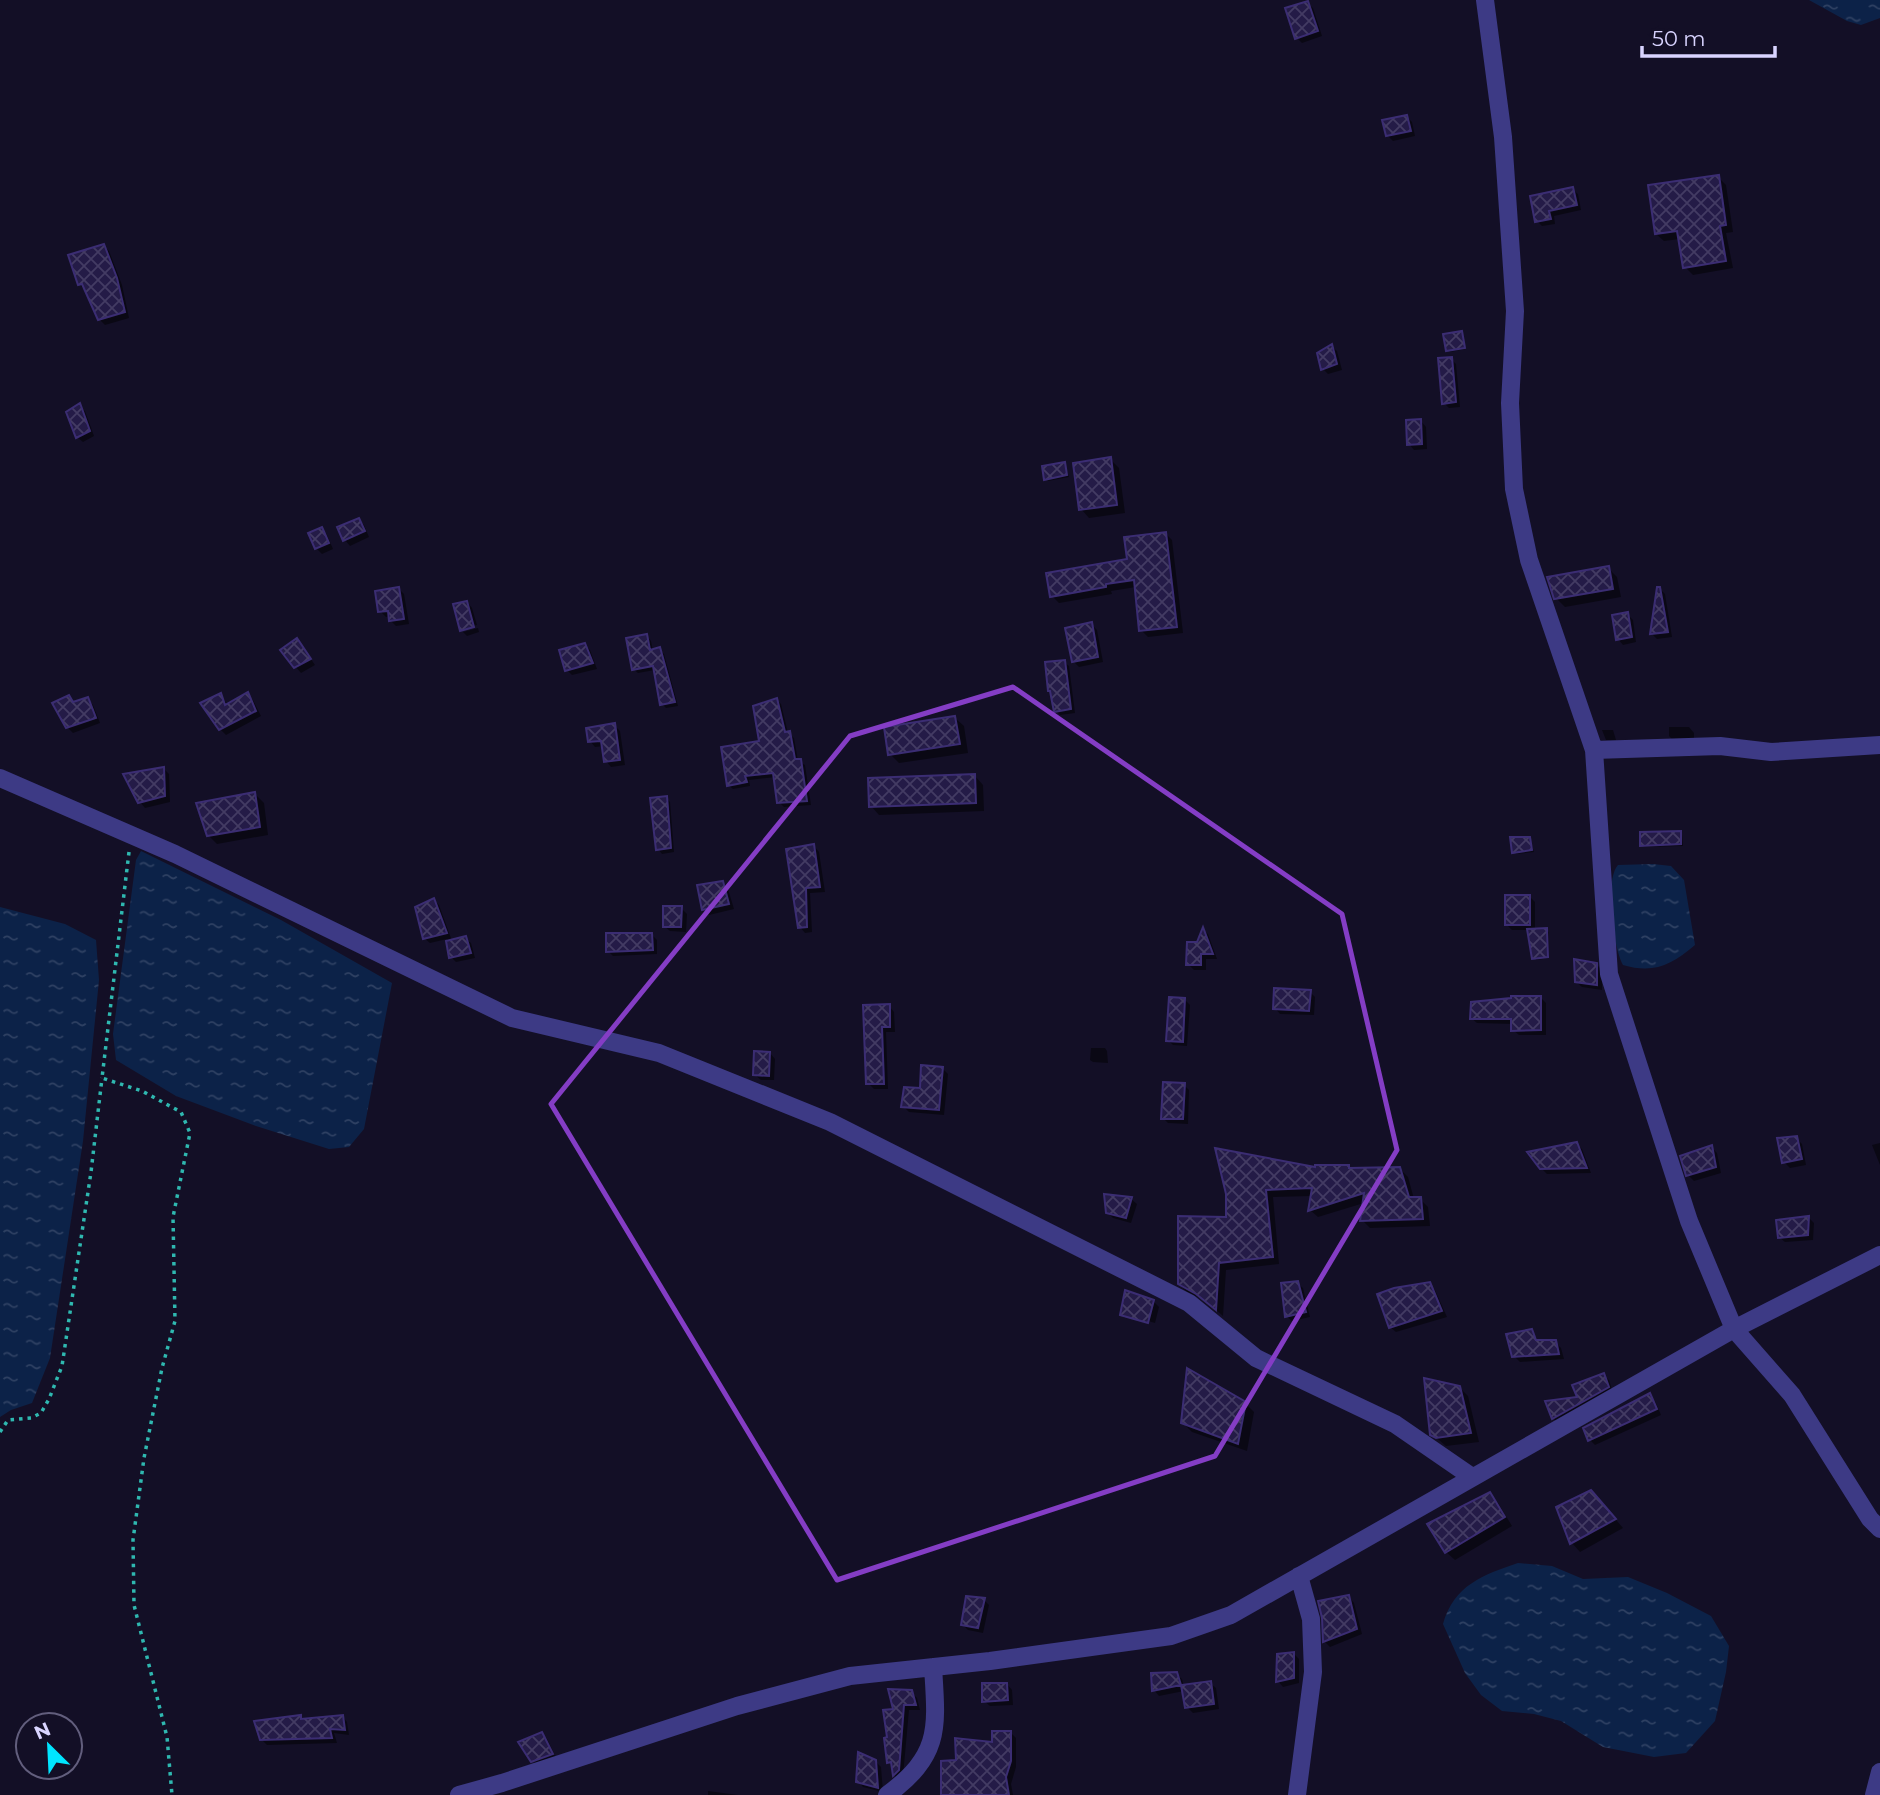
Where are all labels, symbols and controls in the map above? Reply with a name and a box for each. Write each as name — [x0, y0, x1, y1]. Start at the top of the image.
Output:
scale bar — [1642, 14, 1775, 58]
text: 50 m — [1652, 26, 1706, 51]
north arrow — [14, 1711, 84, 1781]
text: N — [31, 1717, 54, 1745]

